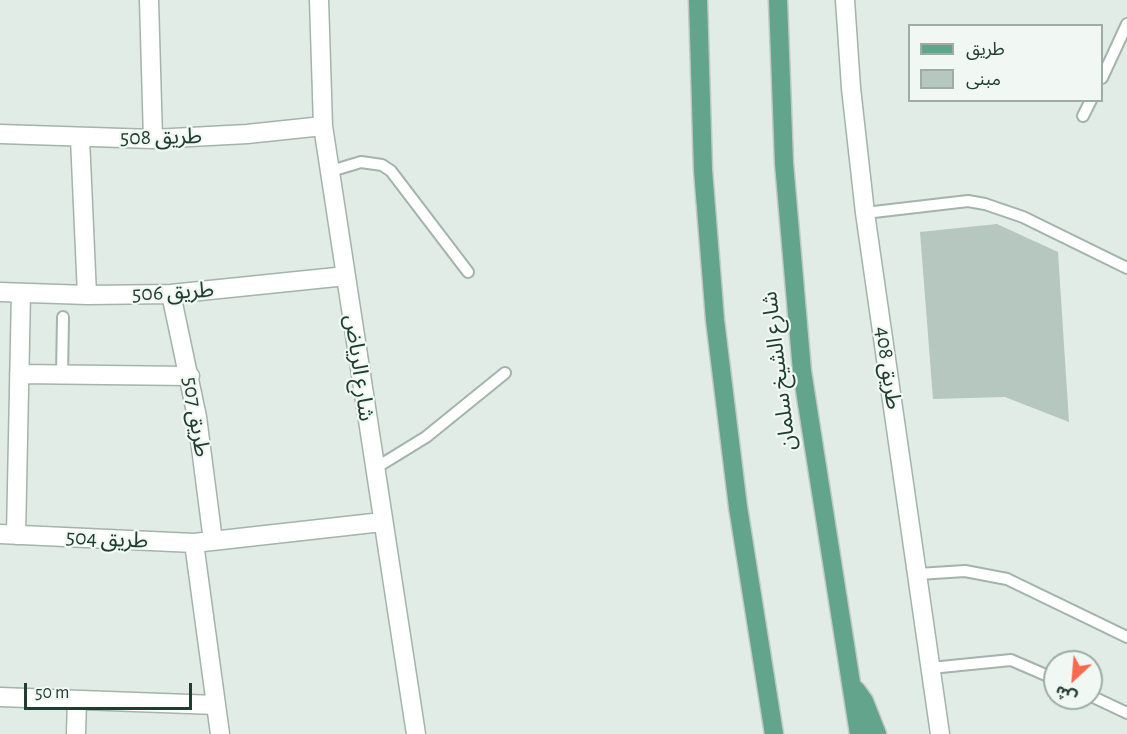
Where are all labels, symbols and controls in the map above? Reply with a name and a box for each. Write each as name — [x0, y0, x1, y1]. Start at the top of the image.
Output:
legend — [908, 24, 1103, 102]
text: طريق — [966, 41, 1005, 59]
text: مبنى — [966, 71, 1001, 89]
street label: طريق 508 — [120, 123, 202, 151]
street label: طريق 506 — [131, 277, 215, 307]
street label: شارع الشيخ سلمان — [756, 290, 802, 452]
street label: شارع الرياض — [338, 313, 380, 423]
street label: طريق 408 — [869, 325, 907, 411]
street label: طريق 507 — [177, 375, 215, 459]
street label: طريق 504 — [65, 524, 149, 554]
north arrow — [1043, 650, 1103, 710]
scale bar — [27, 671, 195, 709]
text: ش — [1053, 682, 1079, 706]
text: 50 m — [35, 684, 69, 702]

